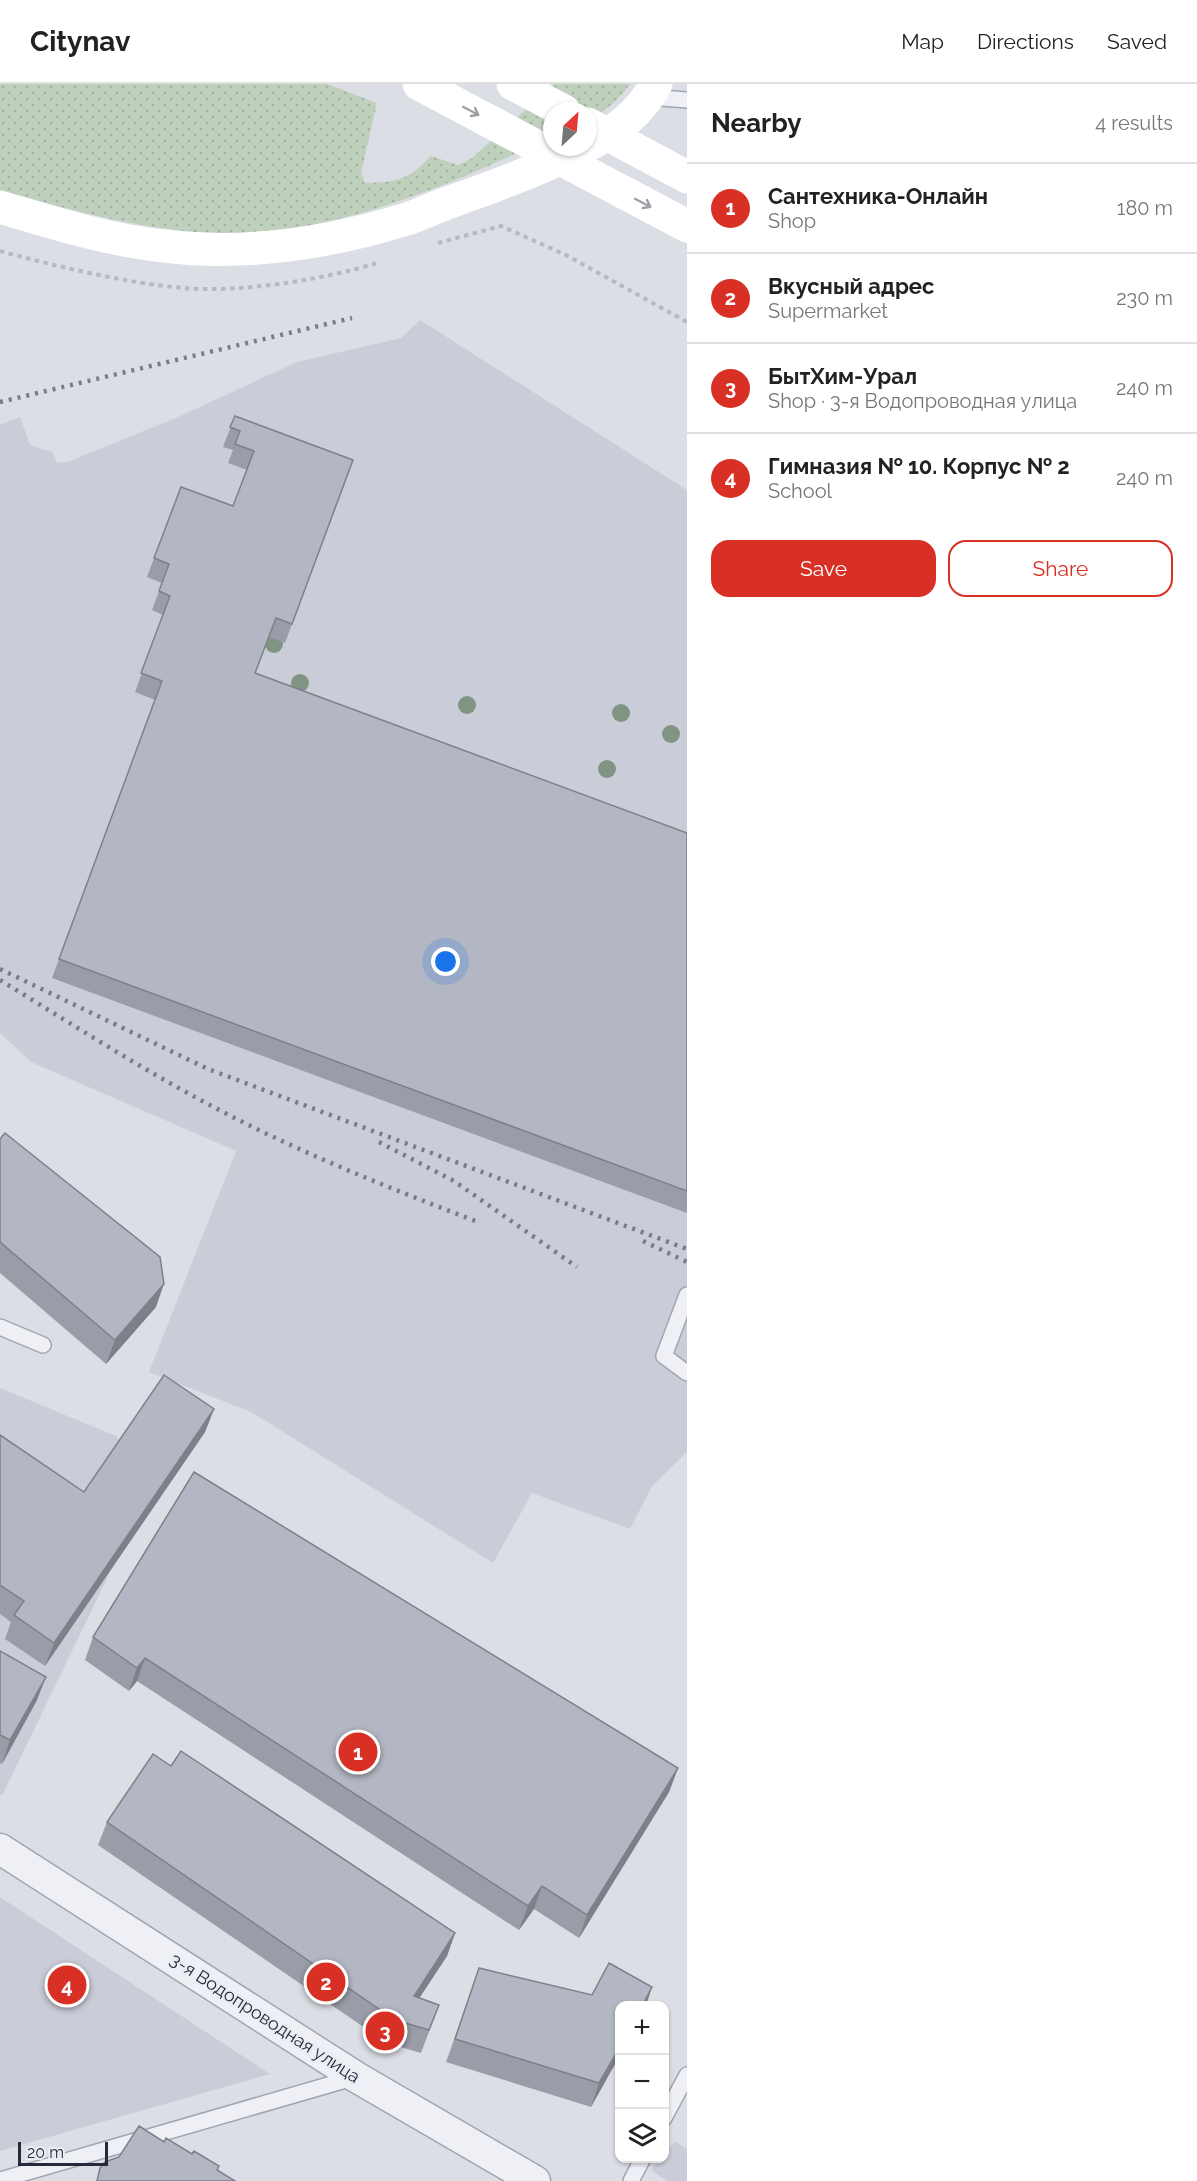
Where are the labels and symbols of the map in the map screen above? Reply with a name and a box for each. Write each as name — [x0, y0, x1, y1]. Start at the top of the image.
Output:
north arrow — [543, 102, 597, 156]
one-way arrow — [462, 106, 480, 118]
one-way arrow — [634, 197, 651, 209]
your location — [431, 947, 460, 976]
pin: 1 — [338, 1730, 378, 1774]
street label: 3-я Водопроводная улица — [166, 1948, 364, 2087]
pin: 2 — [306, 1960, 346, 2004]
pin: 4 — [48, 1962, 86, 2008]
pin: 3 — [366, 2008, 404, 2054]
scale bar — [18, 2139, 108, 2166]

